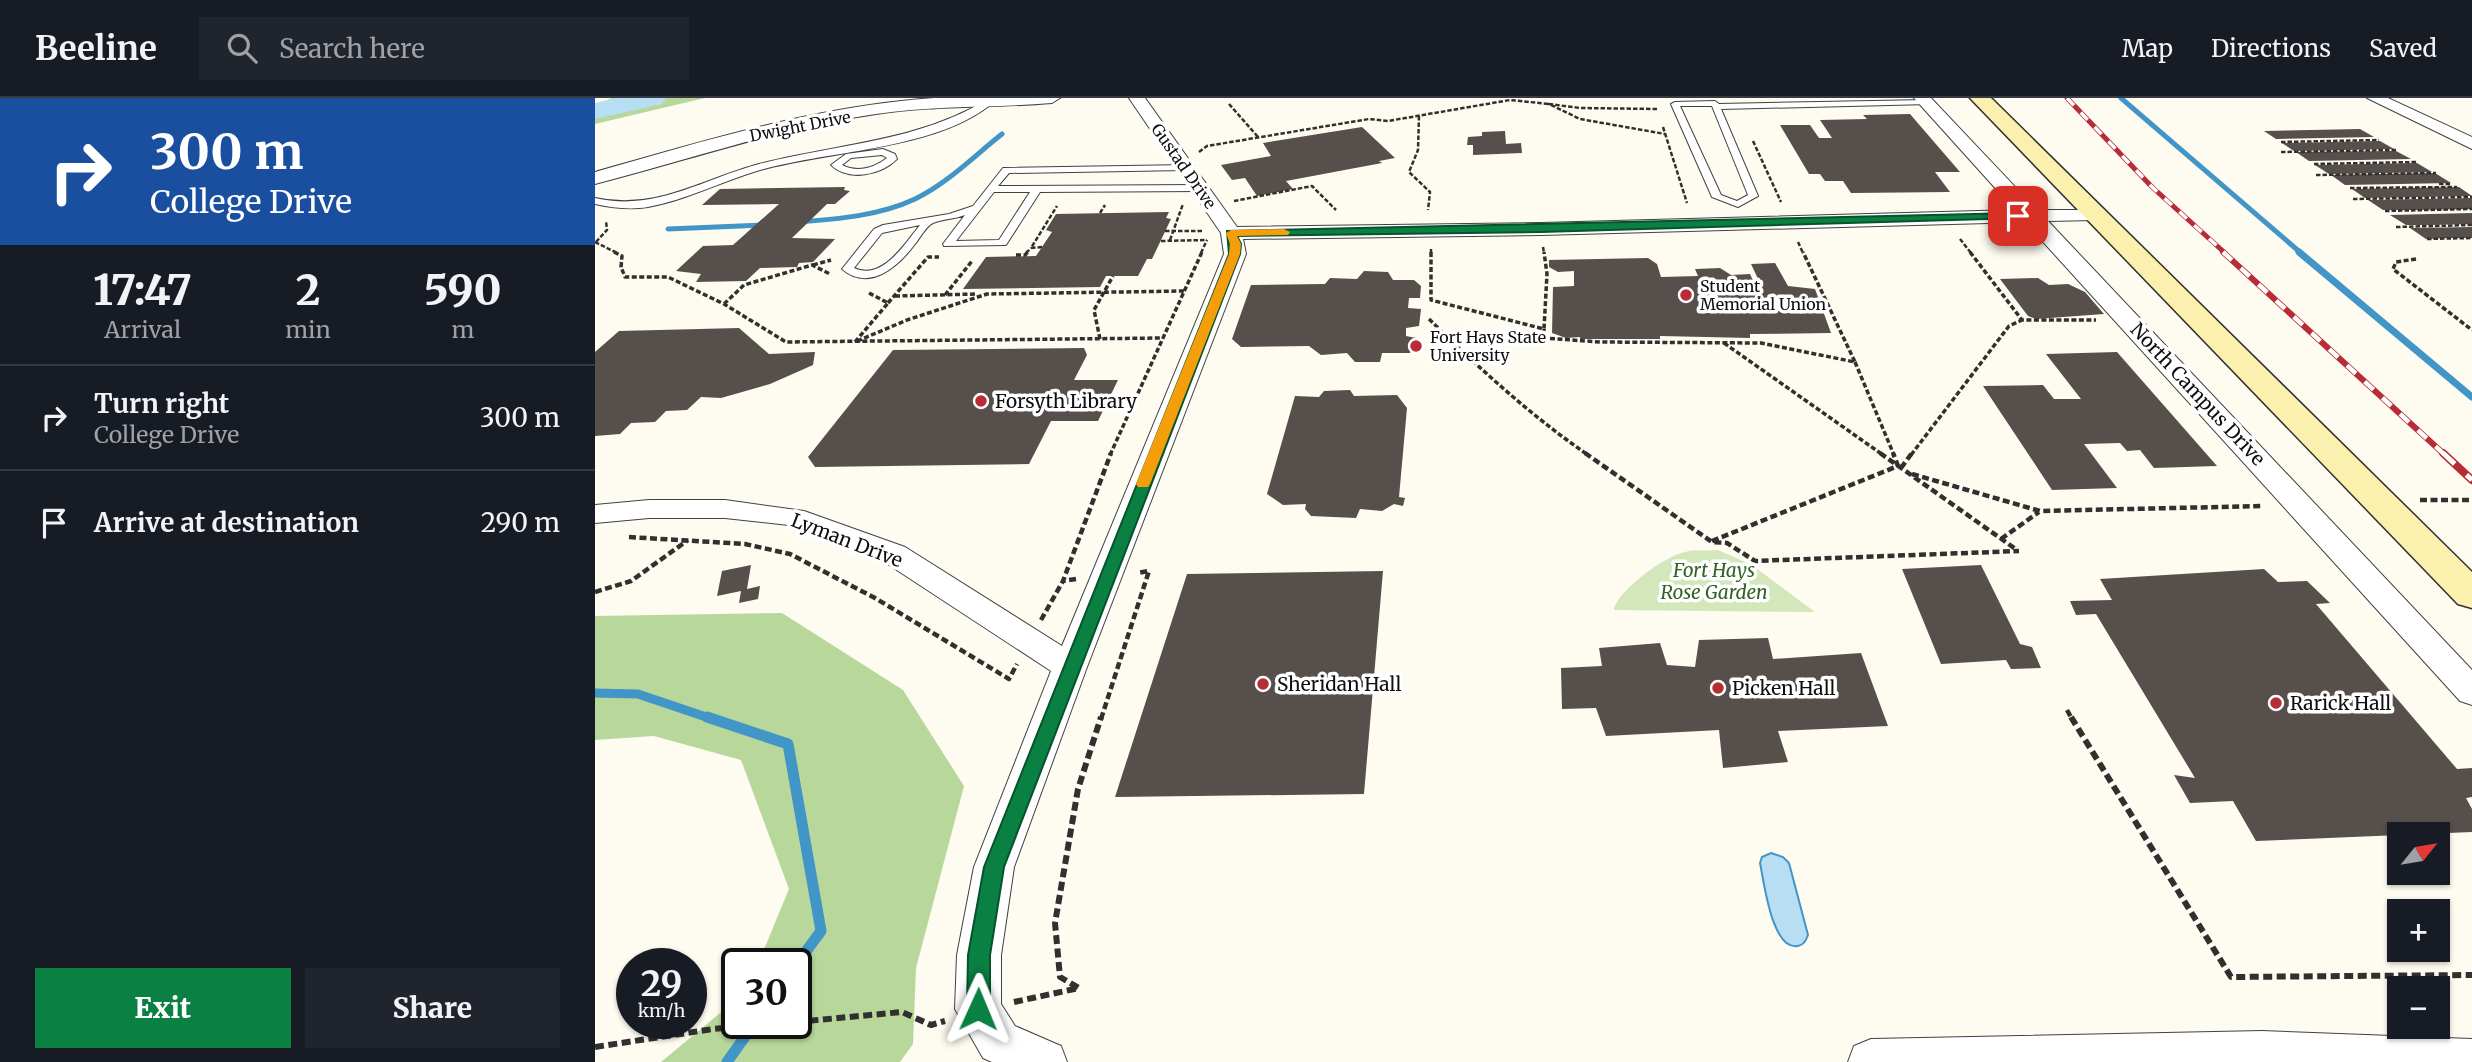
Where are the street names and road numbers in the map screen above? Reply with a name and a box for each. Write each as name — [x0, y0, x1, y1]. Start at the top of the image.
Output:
street label: Dwight Drive — [748, 106, 852, 146]
street label: Gustad Drive — [1147, 120, 1221, 212]
street label: North Campus Drive — [2126, 318, 2270, 470]
street label: Lyman Drive — [788, 508, 906, 572]

